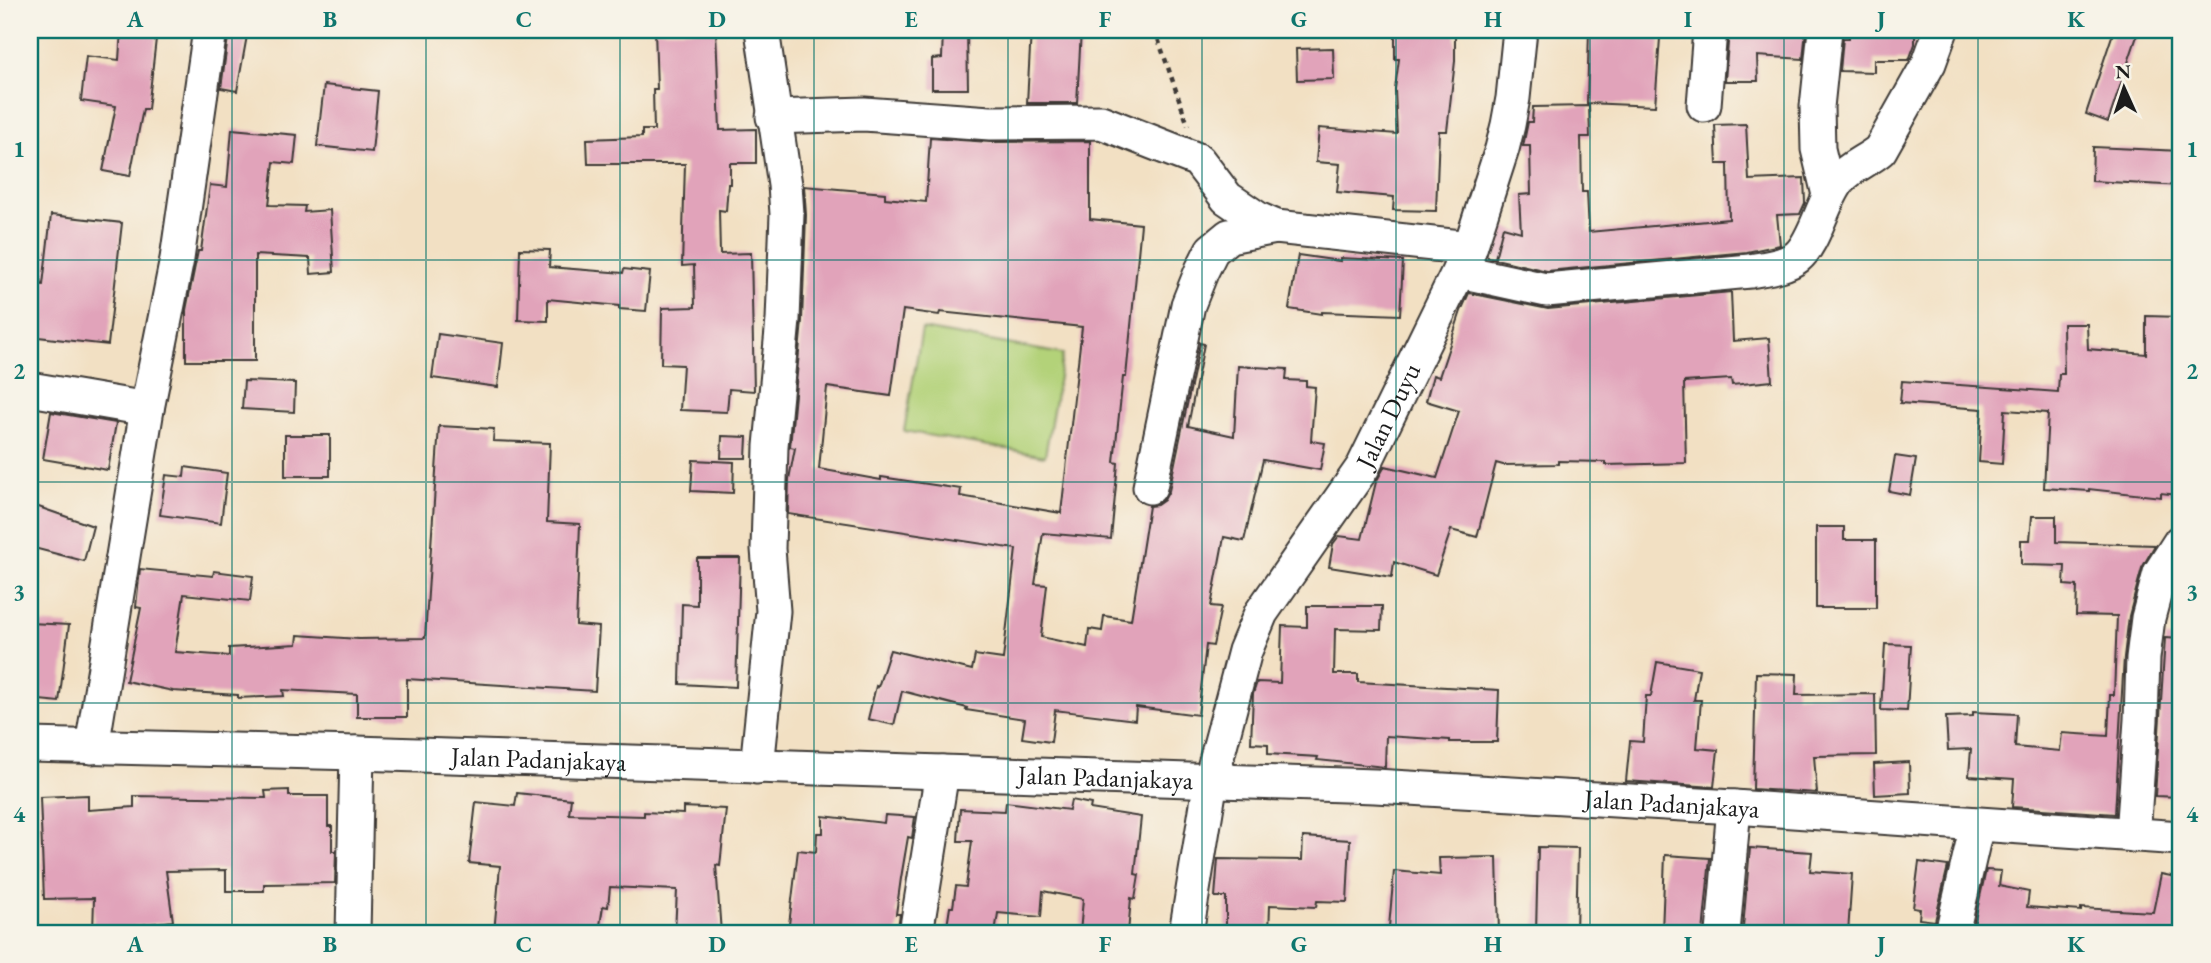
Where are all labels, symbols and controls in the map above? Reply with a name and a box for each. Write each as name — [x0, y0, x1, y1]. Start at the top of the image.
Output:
text: A — [126, 4, 144, 34]
text: B — [323, 4, 337, 34]
text: C — [516, 4, 532, 34]
text: D — [708, 4, 726, 34]
text: E — [904, 4, 918, 34]
text: F — [1099, 4, 1112, 34]
text: G — [1291, 4, 1307, 34]
text: H — [1484, 4, 1502, 34]
text: I — [1684, 4, 1692, 34]
text: J — [1875, 4, 1886, 34]
text: K — [2067, 4, 2085, 34]
north arrow — [2088, 52, 2158, 122]
text: N — [2115, 59, 2132, 84]
text: 1 — [13, 134, 25, 164]
text: 1 — [2186, 134, 2198, 164]
text: 2 — [13, 356, 25, 386]
text: 2 — [2186, 356, 2198, 386]
street label: Jalan Duyu — [1347, 357, 1428, 476]
text: 3 — [13, 577, 25, 607]
text: 3 — [2186, 577, 2198, 607]
street label: Jalan Padanjakaya — [449, 739, 628, 779]
street label: Jalan Padanjakaya — [1015, 757, 1194, 797]
street label: Jalan Padanjakaya — [1581, 781, 1761, 826]
text: 4 — [13, 799, 26, 829]
text: 4 — [2186, 799, 2199, 829]
text: A — [126, 929, 144, 959]
text: B — [323, 929, 337, 959]
text: C — [516, 929, 532, 959]
text: D — [708, 929, 726, 959]
text: E — [904, 929, 918, 959]
text: F — [1099, 929, 1112, 959]
text: G — [1291, 929, 1307, 959]
text: H — [1484, 929, 1502, 959]
text: I — [1684, 929, 1692, 959]
text: J — [1875, 929, 1886, 959]
text: K — [2067, 929, 2085, 959]

